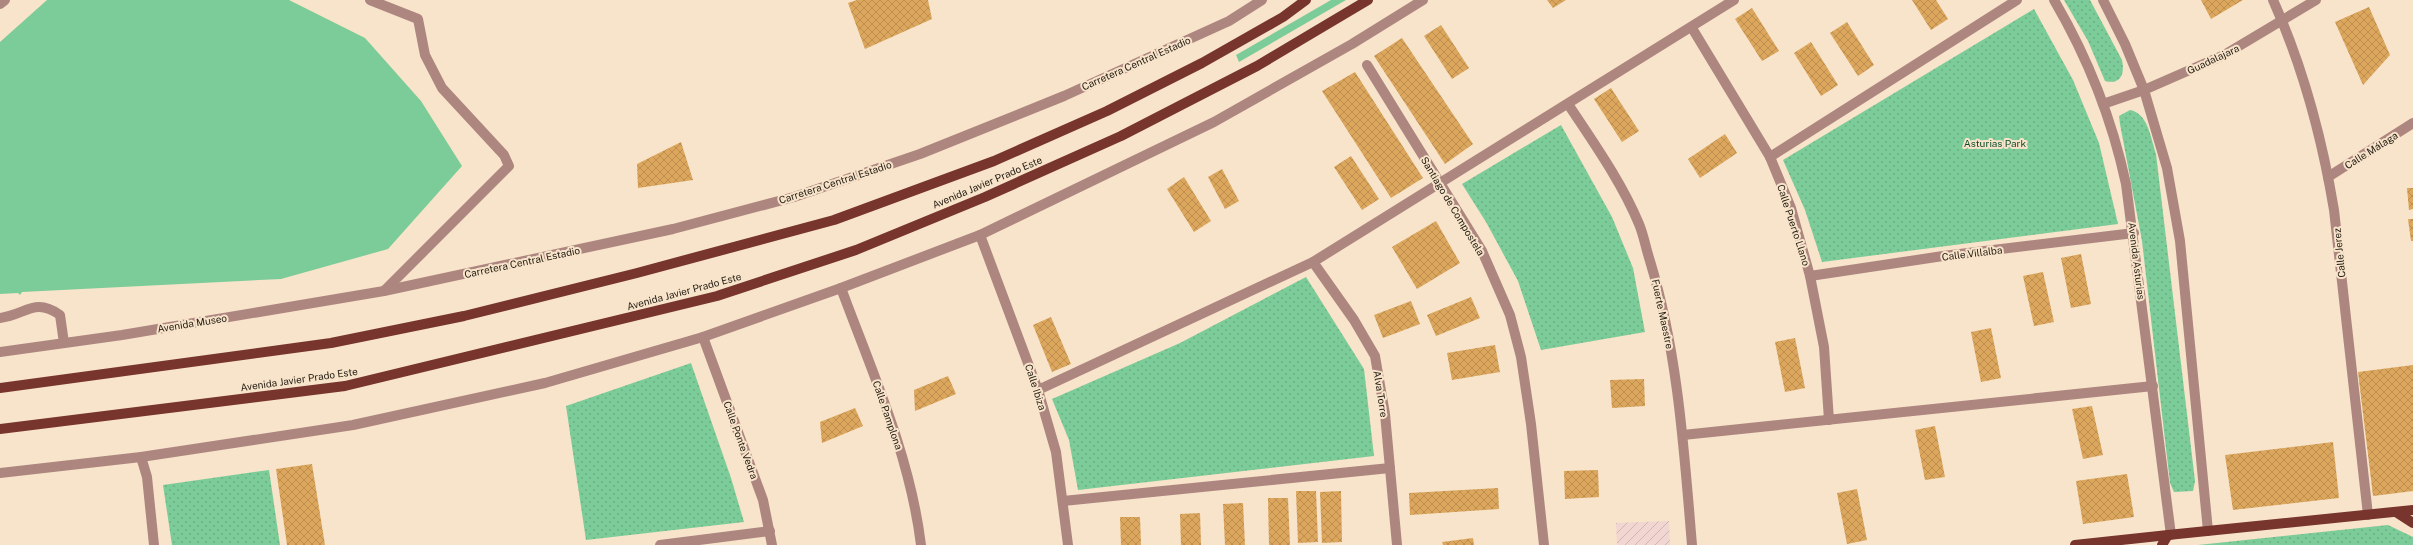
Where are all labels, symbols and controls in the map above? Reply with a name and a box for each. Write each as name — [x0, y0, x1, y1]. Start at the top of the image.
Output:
street label: Carretera Central Estadio — [1080, 33, 1193, 92]
street label: Guadalajara — [2185, 42, 2241, 76]
street label: Calle Málaga — [2342, 129, 2400, 171]
park label: Asturias Park — [1964, 137, 2027, 149]
street label: Avenida Javier Prado Este — [930, 153, 1044, 211]
street label: Santiago de Compostela — [1419, 154, 1487, 258]
street label: Carretera Central Estadio — [777, 158, 893, 206]
street label: Calle Puerto Llano — [1775, 183, 1813, 268]
street label: Avenida Asturias — [2126, 222, 2148, 300]
street label: Calle Jerez — [2330, 227, 2348, 278]
street label: Calle Villalba — [1941, 243, 2003, 263]
street label: Carretera Central Estadio — [463, 244, 581, 280]
street label: Avenida Javier Prado Este — [625, 270, 743, 312]
street label: Fuerte Maestre — [1650, 278, 1676, 350]
street label: Avenida Museo — [156, 312, 228, 334]
street label: Calle Ibiza — [1023, 362, 1049, 412]
street label: Avenida Javier Prado Este — [240, 365, 359, 393]
street label: Alva Torre — [1371, 370, 1391, 419]
street label: Calle Pamplona — [871, 379, 905, 451]
street label: Calle Ponte Vedra — [721, 399, 761, 481]

